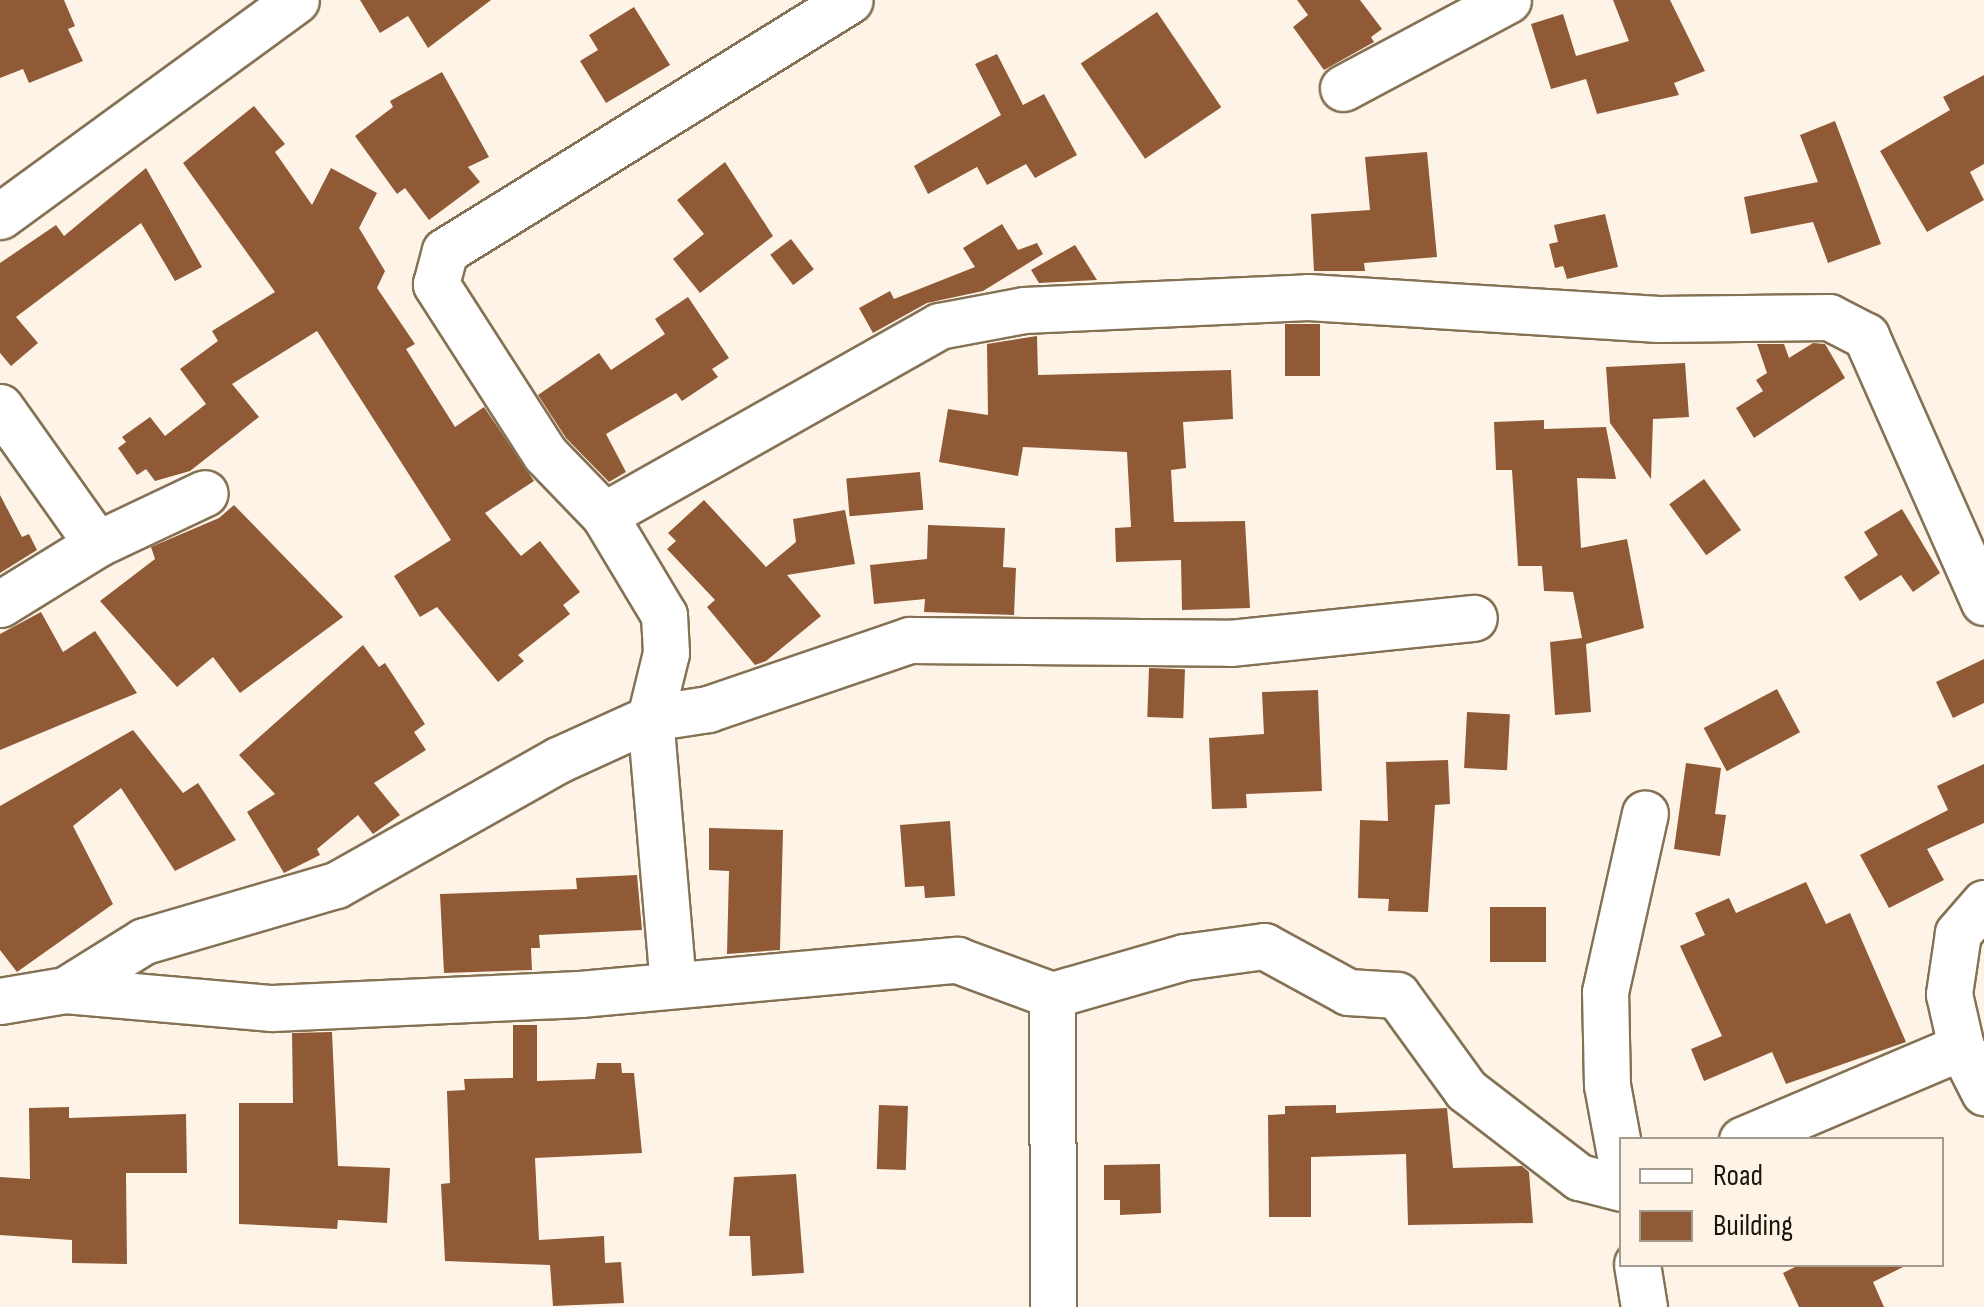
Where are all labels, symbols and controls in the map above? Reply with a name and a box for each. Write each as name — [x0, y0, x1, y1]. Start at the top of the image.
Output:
legend — [1619, 1137, 1944, 1267]
text: Road — [1713, 1158, 1763, 1194]
text: Building — [1713, 1208, 1793, 1244]

